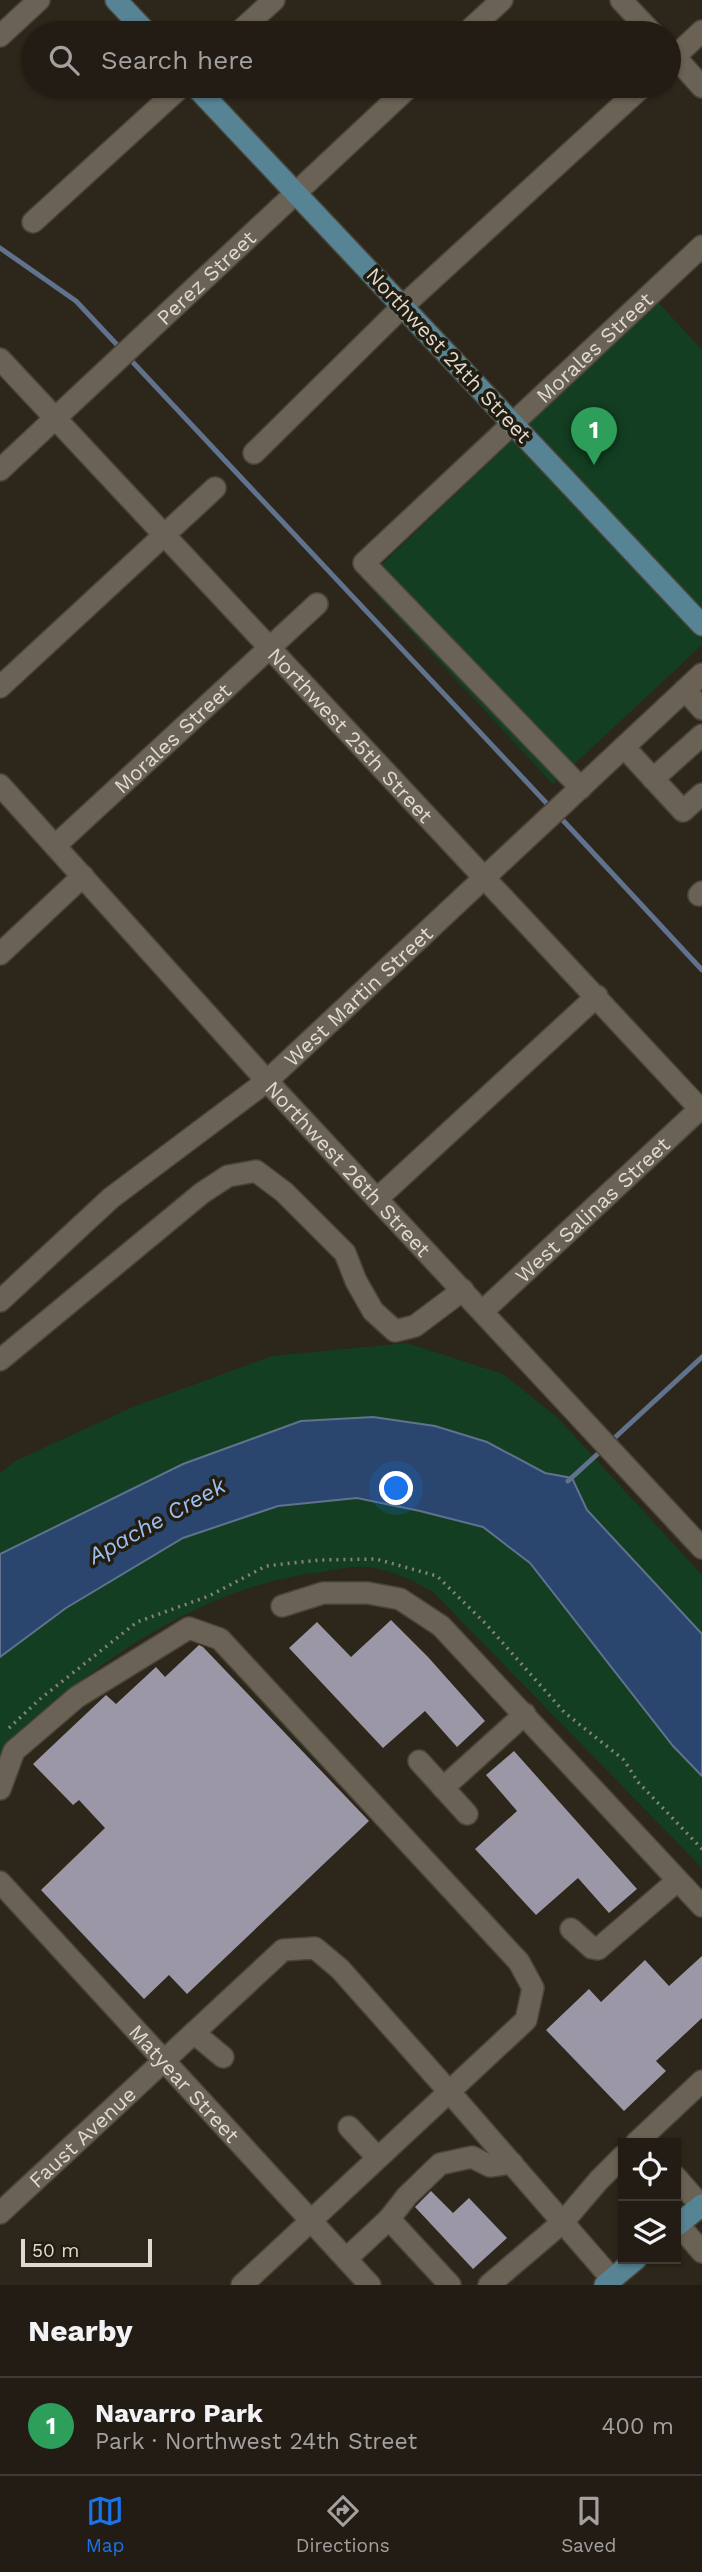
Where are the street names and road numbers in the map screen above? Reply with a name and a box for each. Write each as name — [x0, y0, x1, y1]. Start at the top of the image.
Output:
street label: Perez Street — [151, 225, 261, 330]
street label: Northwest 24th Street — [361, 262, 537, 448]
street label: Morales Street — [531, 286, 658, 408]
street label: Northwest 25th Street — [263, 642, 439, 828]
street label: Morales Street — [108, 677, 236, 798]
street label: West Martin Street — [279, 920, 438, 1071]
street label: Northwest 26th Street — [260, 1075, 436, 1262]
street label: West Salinas Street — [510, 1131, 675, 1288]
street label: Matyear Street — [124, 2019, 245, 2147]
street label: Faust Avenue — [23, 2081, 141, 2193]

